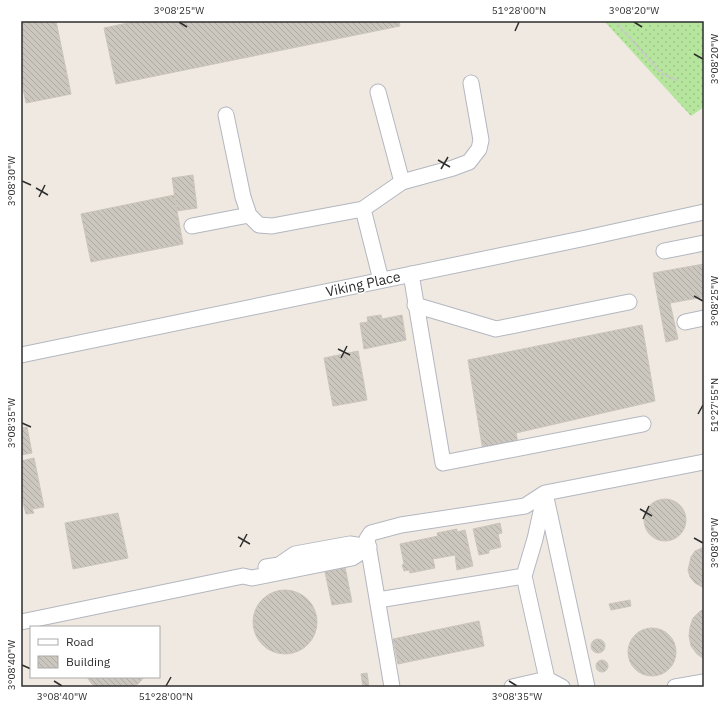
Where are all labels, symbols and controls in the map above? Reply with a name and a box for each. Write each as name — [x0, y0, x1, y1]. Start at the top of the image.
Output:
text: 3°08'25"W — [154, 4, 204, 17]
text: 51°28'00"N — [492, 4, 546, 17]
text: 3°08'20"W — [609, 4, 659, 17]
text: 3°08'20"W — [708, 34, 721, 84]
text: 3°08'30"W — [5, 156, 18, 206]
street label: Viking Place — [324, 267, 402, 301]
text: 3°08'25"W — [708, 276, 721, 326]
text: 51°27'55"N — [708, 378, 721, 432]
text: 3°08'35"W — [5, 398, 18, 448]
text: 3°08'30"W — [708, 518, 721, 568]
legend — [30, 626, 160, 678]
text: Road — [66, 634, 94, 649]
text: 3°08'40"W — [5, 640, 18, 690]
text: Building — [66, 654, 111, 669]
text: 3°08'40"W — [37, 690, 87, 703]
text: 51°28'00"N — [139, 690, 193, 703]
text: 3°08'35"W — [492, 690, 542, 703]

